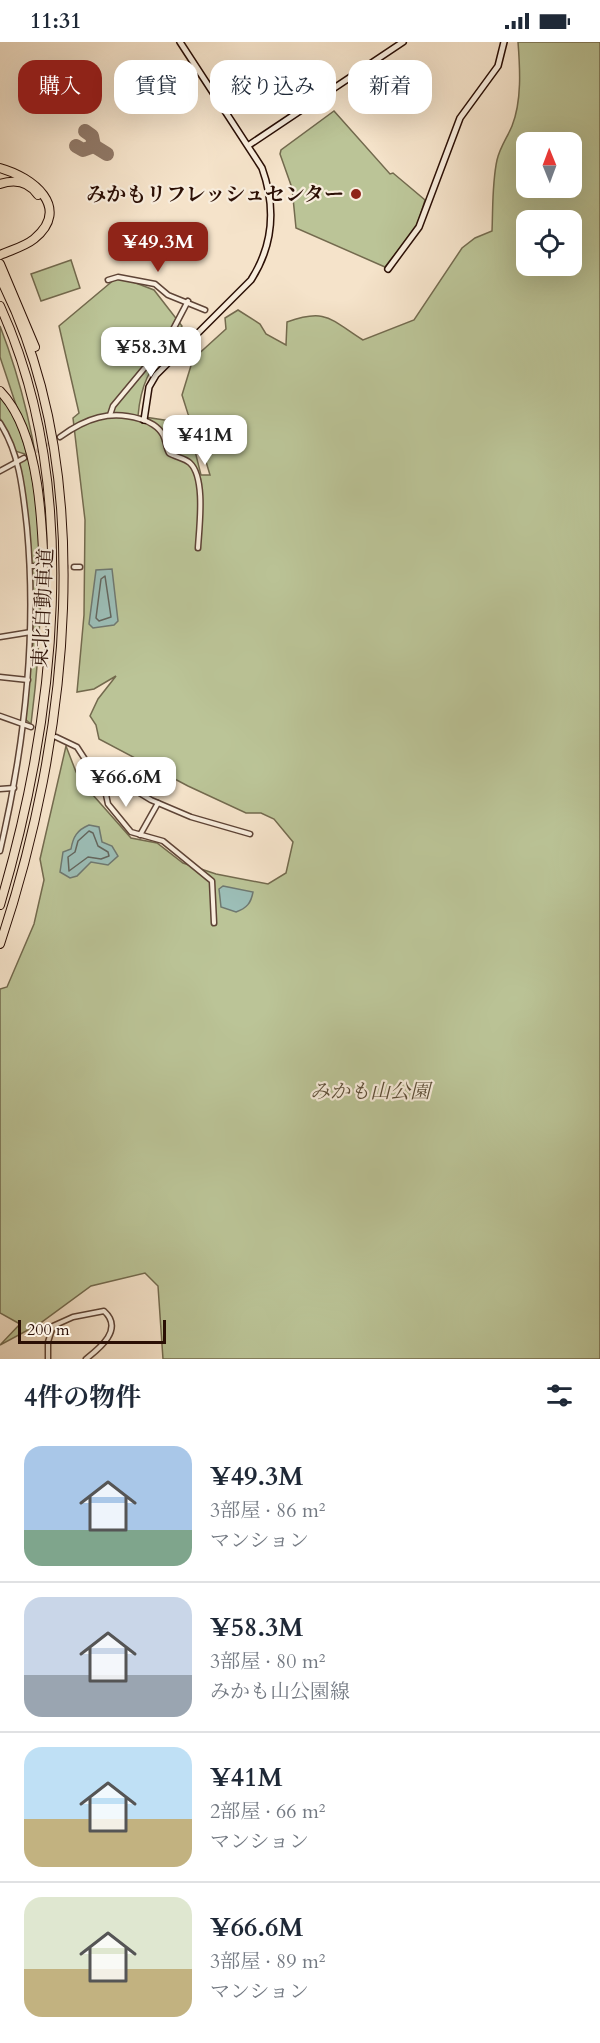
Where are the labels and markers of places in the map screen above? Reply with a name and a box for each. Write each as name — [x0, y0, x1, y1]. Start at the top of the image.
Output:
place label: みかもリフレッシュセンター — [86, 181, 344, 208]
marker: みかもリフレッシュセンター — [349, 187, 363, 201]
pin: ¥49.3M — [109, 222, 207, 273]
pin: ¥58.3M — [102, 327, 200, 378]
pin: ¥41M — [169, 415, 241, 466]
pin: ¥66.6M — [77, 757, 175, 808]

